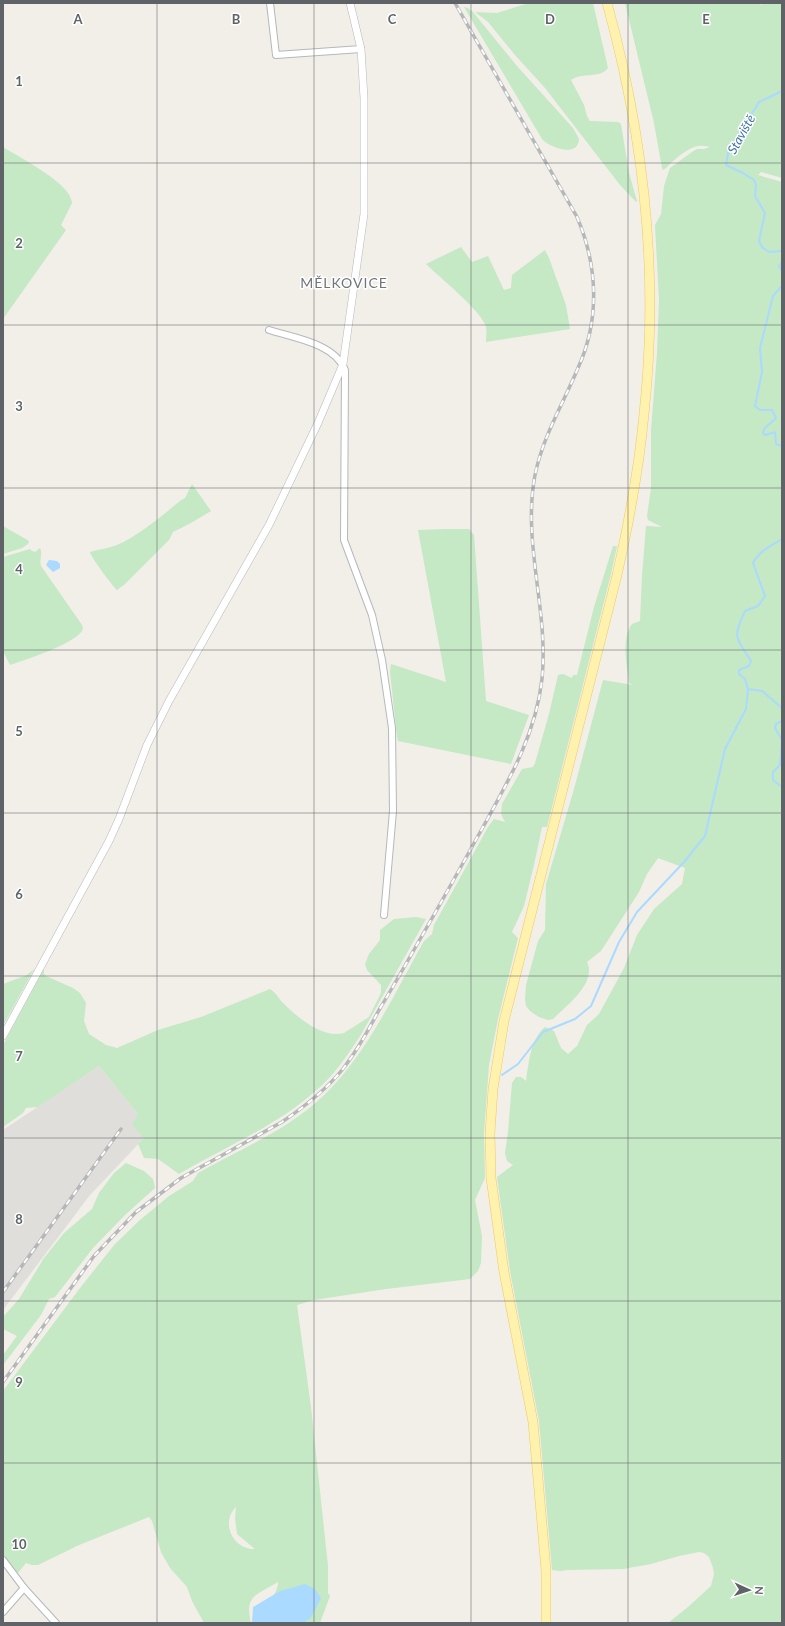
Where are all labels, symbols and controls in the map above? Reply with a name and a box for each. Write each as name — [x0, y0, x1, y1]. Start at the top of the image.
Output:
text: A — [72, 11, 83, 27]
text: B — [232, 11, 241, 27]
text: C — [388, 11, 397, 27]
text: D — [545, 11, 555, 27]
text: E — [702, 11, 710, 27]
text: 1 — [15, 73, 23, 89]
water label: Staviště — [724, 112, 758, 156]
text: 2 — [15, 235, 23, 251]
district label: MĚLKOVICE — [300, 274, 388, 291]
text: 3 — [15, 398, 23, 414]
text: 4 — [15, 561, 23, 577]
text: 5 — [15, 723, 23, 739]
text: 6 — [15, 886, 23, 902]
text: 7 — [15, 1048, 23, 1064]
text: 8 — [15, 1211, 23, 1227]
text: 9 — [15, 1374, 23, 1390]
text: 10 — [11, 1536, 27, 1552]
north arrow — [729, 1570, 769, 1610]
text: N — [753, 1586, 766, 1595]

